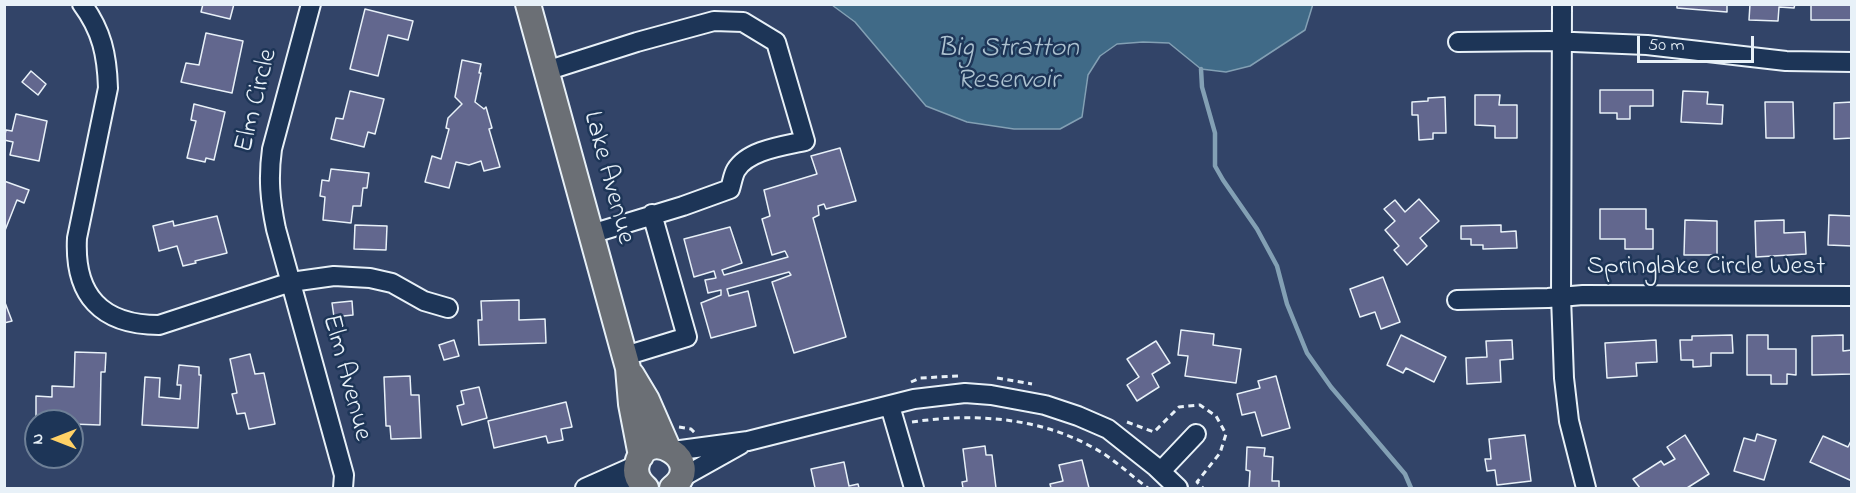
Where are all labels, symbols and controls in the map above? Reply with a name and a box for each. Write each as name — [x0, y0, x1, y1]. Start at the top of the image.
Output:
scale bar — [1640, 24, 1757, 62]
water label: Big Stratton Reservoir — [937, 33, 1079, 99]
text: 50 m — [1648, 33, 1685, 59]
street label: Elm Circle — [230, 46, 286, 156]
street label: Lake Avenue — [574, 108, 640, 248]
street label: Springlake Circle West — [1587, 253, 1825, 285]
street label: Elm Avenue — [313, 311, 377, 445]
north arrow — [24, 409, 84, 469]
text: N — [26, 434, 50, 444]

